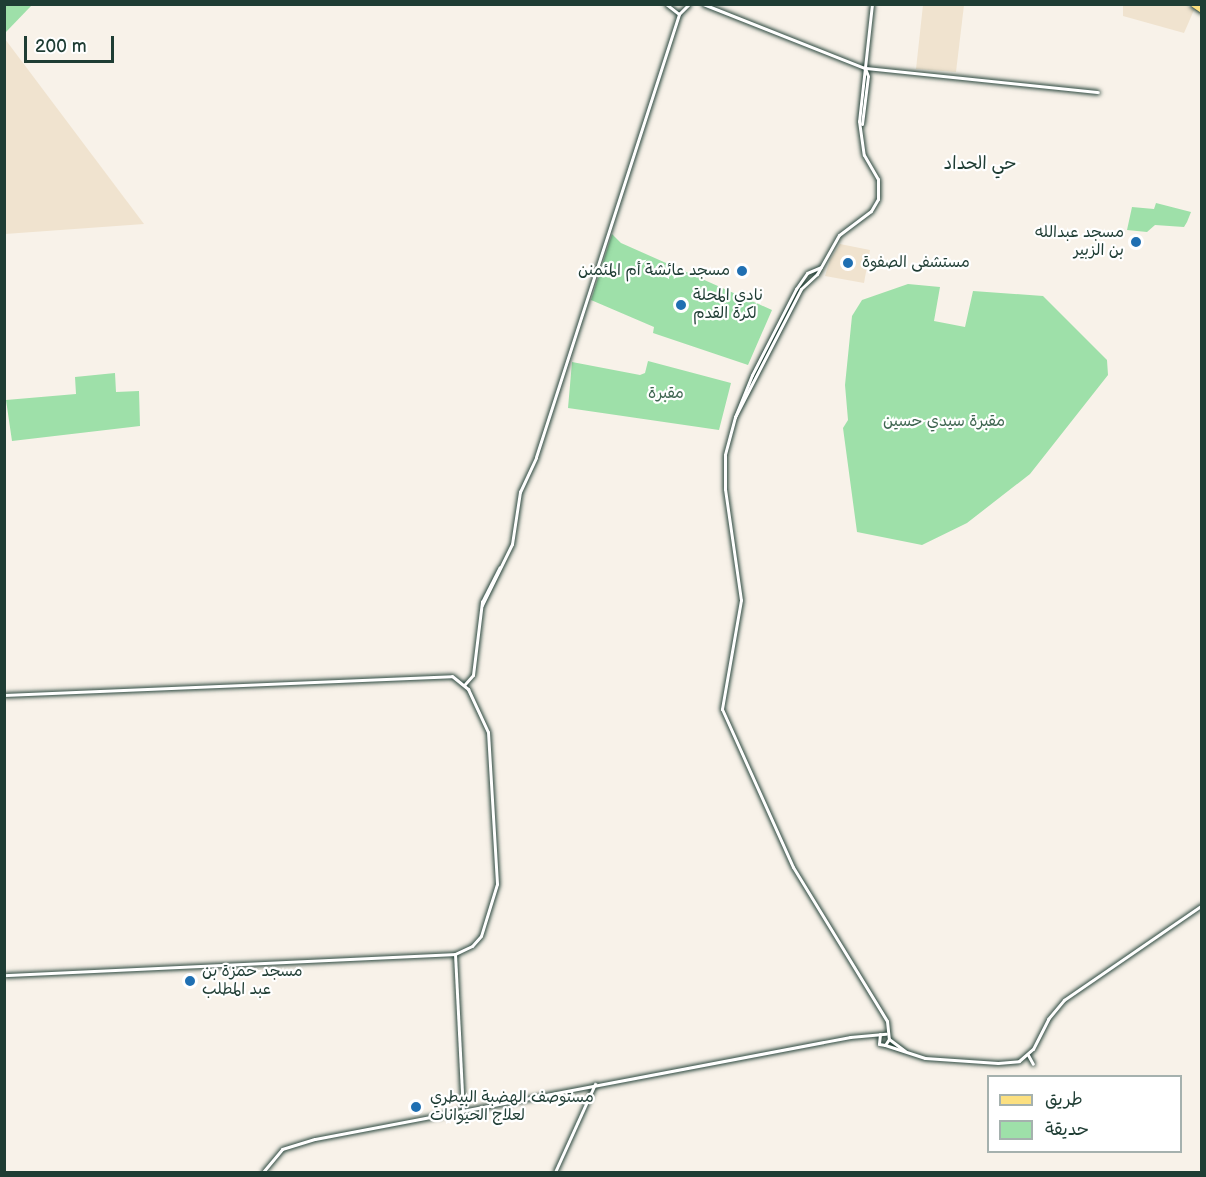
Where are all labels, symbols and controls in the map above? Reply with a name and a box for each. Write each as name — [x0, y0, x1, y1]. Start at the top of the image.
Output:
scale bar — [27, 24, 117, 62]
text: 200 m — [35, 36, 87, 57]
district label: حي الحداد — [944, 153, 1016, 175]
place label: مسجد عبدالله بن الزبير — [1035, 223, 1124, 261]
marker: مسجد عبدالله بن الزبير — [1129, 235, 1143, 249]
place label: مستشفى الصفوة — [862, 253, 970, 273]
marker: مستشفى الصفوة — [839, 254, 857, 272]
place label: مسجد عائشة أم المئمنن — [578, 261, 730, 281]
marker: مسجد عائشة أم المئمنن — [735, 264, 749, 278]
place label: نادي المحلة لكرة القدم — [693, 286, 763, 324]
marker: نادي المحلة لكرة القدم — [674, 298, 688, 312]
park label: مقبرة — [648, 384, 684, 404]
park label: مقبرة سيدي حسين — [883, 412, 1005, 432]
place label: مسجد حمزة بن عبد المطلب — [202, 962, 303, 1000]
marker: مسجد حمزة بن عبد المطلب — [183, 974, 197, 988]
legend — [987, 1075, 1182, 1153]
place label: مستوصف الهضبة البيطري لعلاج الحيوانات — [430, 1088, 594, 1126]
text: طريق — [1045, 1089, 1083, 1110]
marker: مستوصف الهضبة البيطري لعلاج الحيوانات — [407, 1098, 425, 1116]
text: حديقة — [1045, 1119, 1089, 1140]

